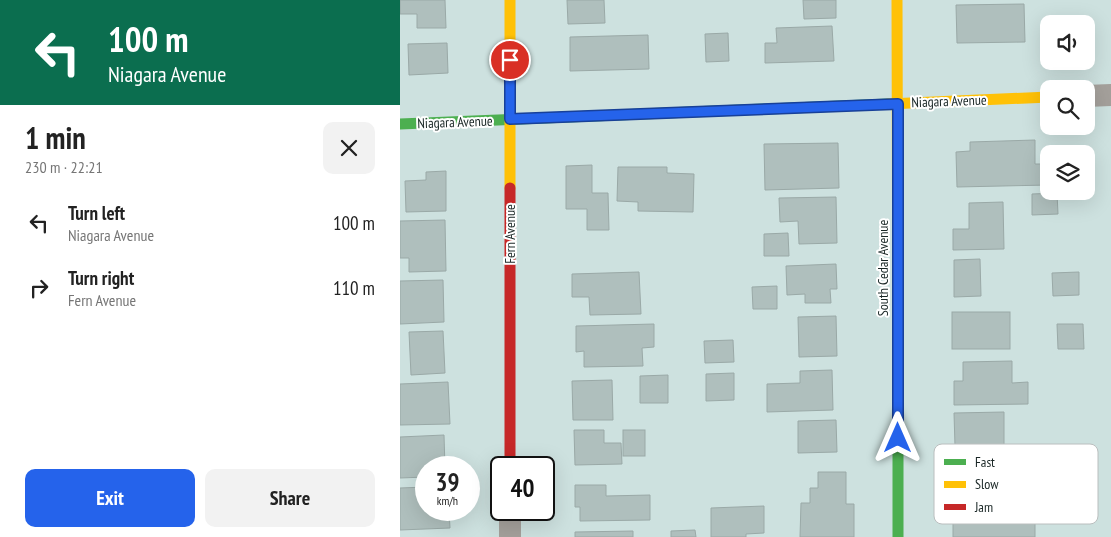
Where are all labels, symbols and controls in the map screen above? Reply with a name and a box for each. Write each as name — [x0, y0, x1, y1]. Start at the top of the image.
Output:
map controls — [1040, 15, 1095, 200]
button: sound — [1040, 15, 1095, 70]
text: 100 m — [108, 16, 189, 62]
icon: left — [25, 20, 90, 85]
pin — [489, 39, 531, 81]
icon: arrive — [496, 46, 524, 74]
text: Niagara Avenue — [108, 60, 226, 88]
button: search — [1040, 80, 1095, 135]
street label: Niagara Avenue — [911, 91, 987, 111]
street label: Niagara Avenue — [417, 112, 493, 132]
text: 1 min — [25, 118, 86, 157]
button: close — [323, 122, 375, 174]
button: layers — [1040, 145, 1095, 200]
text: 230 m · 22:21 — [25, 157, 103, 177]
text: Turn left — [68, 201, 125, 225]
street label: Fern Avenue — [501, 204, 519, 264]
icon: left — [25, 209, 53, 237]
text: 100 m — [333, 211, 375, 235]
street label: South Cedar Avenue — [874, 220, 892, 316]
text: Niagara Avenue — [68, 225, 154, 245]
text: Turn right — [68, 266, 134, 290]
icon: right — [25, 274, 53, 302]
text: 110 m — [333, 276, 375, 300]
text: Fern Avenue — [68, 290, 136, 310]
position arrow — [871, 411, 923, 463]
legend — [934, 444, 1098, 524]
text: Fast — [975, 453, 995, 471]
speed limit sign: 40 — [490, 456, 555, 521]
text: 39 — [436, 466, 459, 498]
button: Exit — [25, 469, 195, 527]
button: Share — [205, 469, 375, 527]
text: Slow — [975, 475, 999, 493]
text: km/h — [437, 493, 458, 508]
text: Jam — [974, 498, 993, 516]

